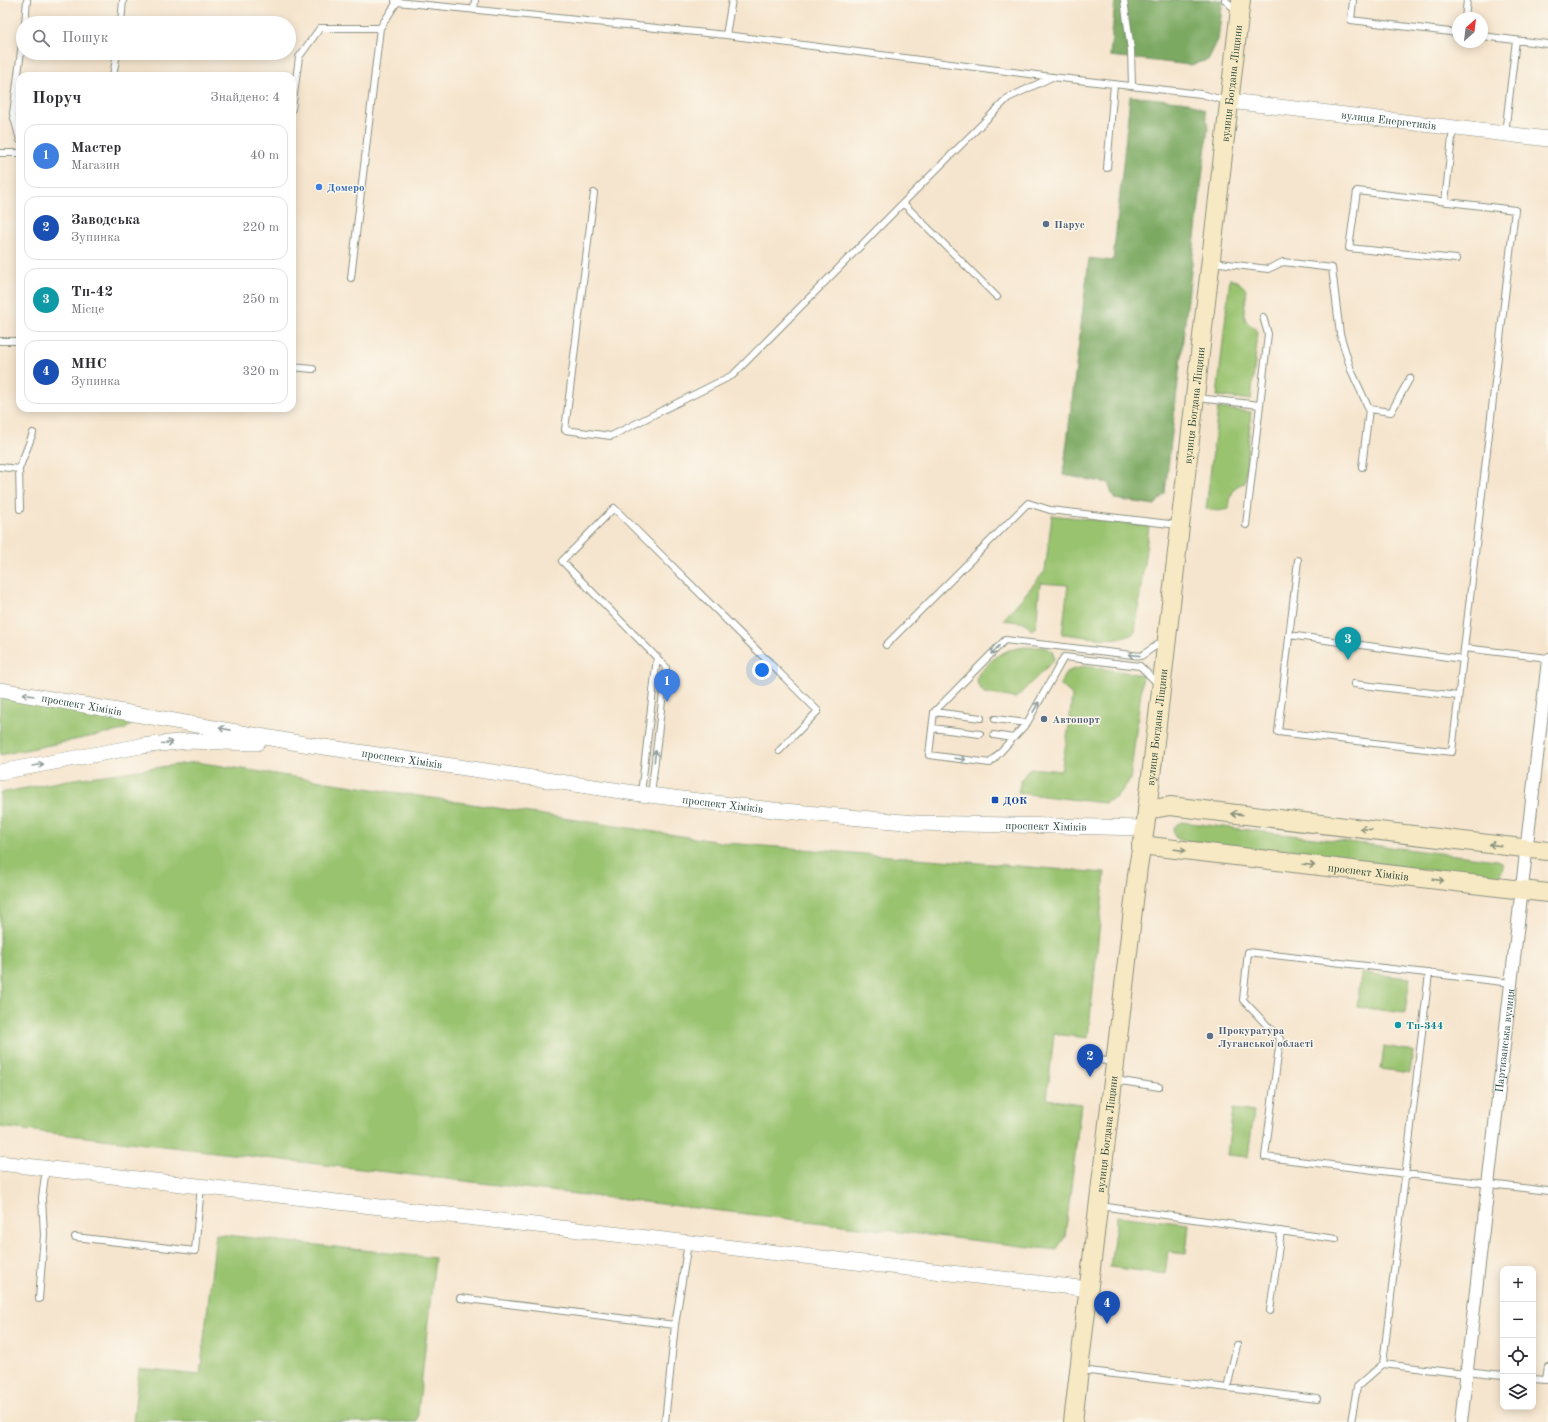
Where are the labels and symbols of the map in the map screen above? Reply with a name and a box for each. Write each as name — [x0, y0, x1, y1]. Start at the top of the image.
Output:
north arrow — [1452, 12, 1488, 48]
street label: вулиця Богдана Ліщини — [1221, 24, 1245, 143]
street label: вулиця Енергетиків — [1341, 110, 1437, 133]
marker: Домеро — [314, 182, 324, 192]
place label: Домеро — [327, 183, 365, 194]
marker: Парус — [1041, 219, 1051, 229]
place label: Парус — [1054, 220, 1085, 231]
street label: вулиця Богдана Ліщини — [1183, 346, 1208, 464]
pin: 3 — [1335, 627, 1361, 660]
one-way arrow — [990, 645, 1000, 655]
one-way arrow — [1128, 651, 1141, 659]
your location — [752, 660, 772, 680]
street label: вулиця Богдана Ліщини — [1146, 668, 1170, 786]
pin: 1 — [654, 669, 680, 702]
one-way arrow — [21, 691, 34, 699]
street label: проспект Хіміків — [40, 693, 122, 719]
one-way arrow — [1033, 701, 1041, 713]
marker: Автопорт — [1039, 714, 1049, 724]
place label: Автопорт — [1052, 715, 1100, 726]
one-way arrow — [218, 725, 231, 733]
one-way arrow — [160, 740, 173, 747]
street label: проспект Хіміків — [361, 749, 443, 771]
one-way arrow — [652, 750, 659, 763]
one-way arrow — [953, 755, 966, 763]
one-way arrow — [31, 760, 44, 768]
street label: проспект Хіміків — [682, 795, 764, 816]
marker: ДОК — [990, 795, 1000, 805]
place label: ДОК — [1003, 796, 1027, 807]
one-way arrow — [1231, 810, 1244, 817]
street label: проспект Хіміків — [1005, 821, 1087, 834]
one-way arrow — [1360, 825, 1373, 833]
one-way arrow — [1489, 841, 1502, 849]
one-way arrow — [1173, 846, 1186, 853]
one-way arrow — [1302, 861, 1315, 868]
street label: проспект Хіміків — [1327, 863, 1409, 884]
one-way arrow — [1431, 876, 1444, 884]
street label: Партизанська вулиця — [1495, 988, 1517, 1093]
marker: Тп-344 — [1393, 1020, 1403, 1030]
place label: Тп-344 — [1406, 1021, 1443, 1032]
place label: Прокуратура Луганської області — [1218, 1026, 1313, 1050]
marker: Прокуратура Луганської області — [1205, 1031, 1215, 1041]
pin: 2 — [1077, 1044, 1103, 1077]
street label: вулиця Богдана Ліщини — [1096, 1075, 1121, 1193]
pin: 4 — [1094, 1291, 1120, 1324]

